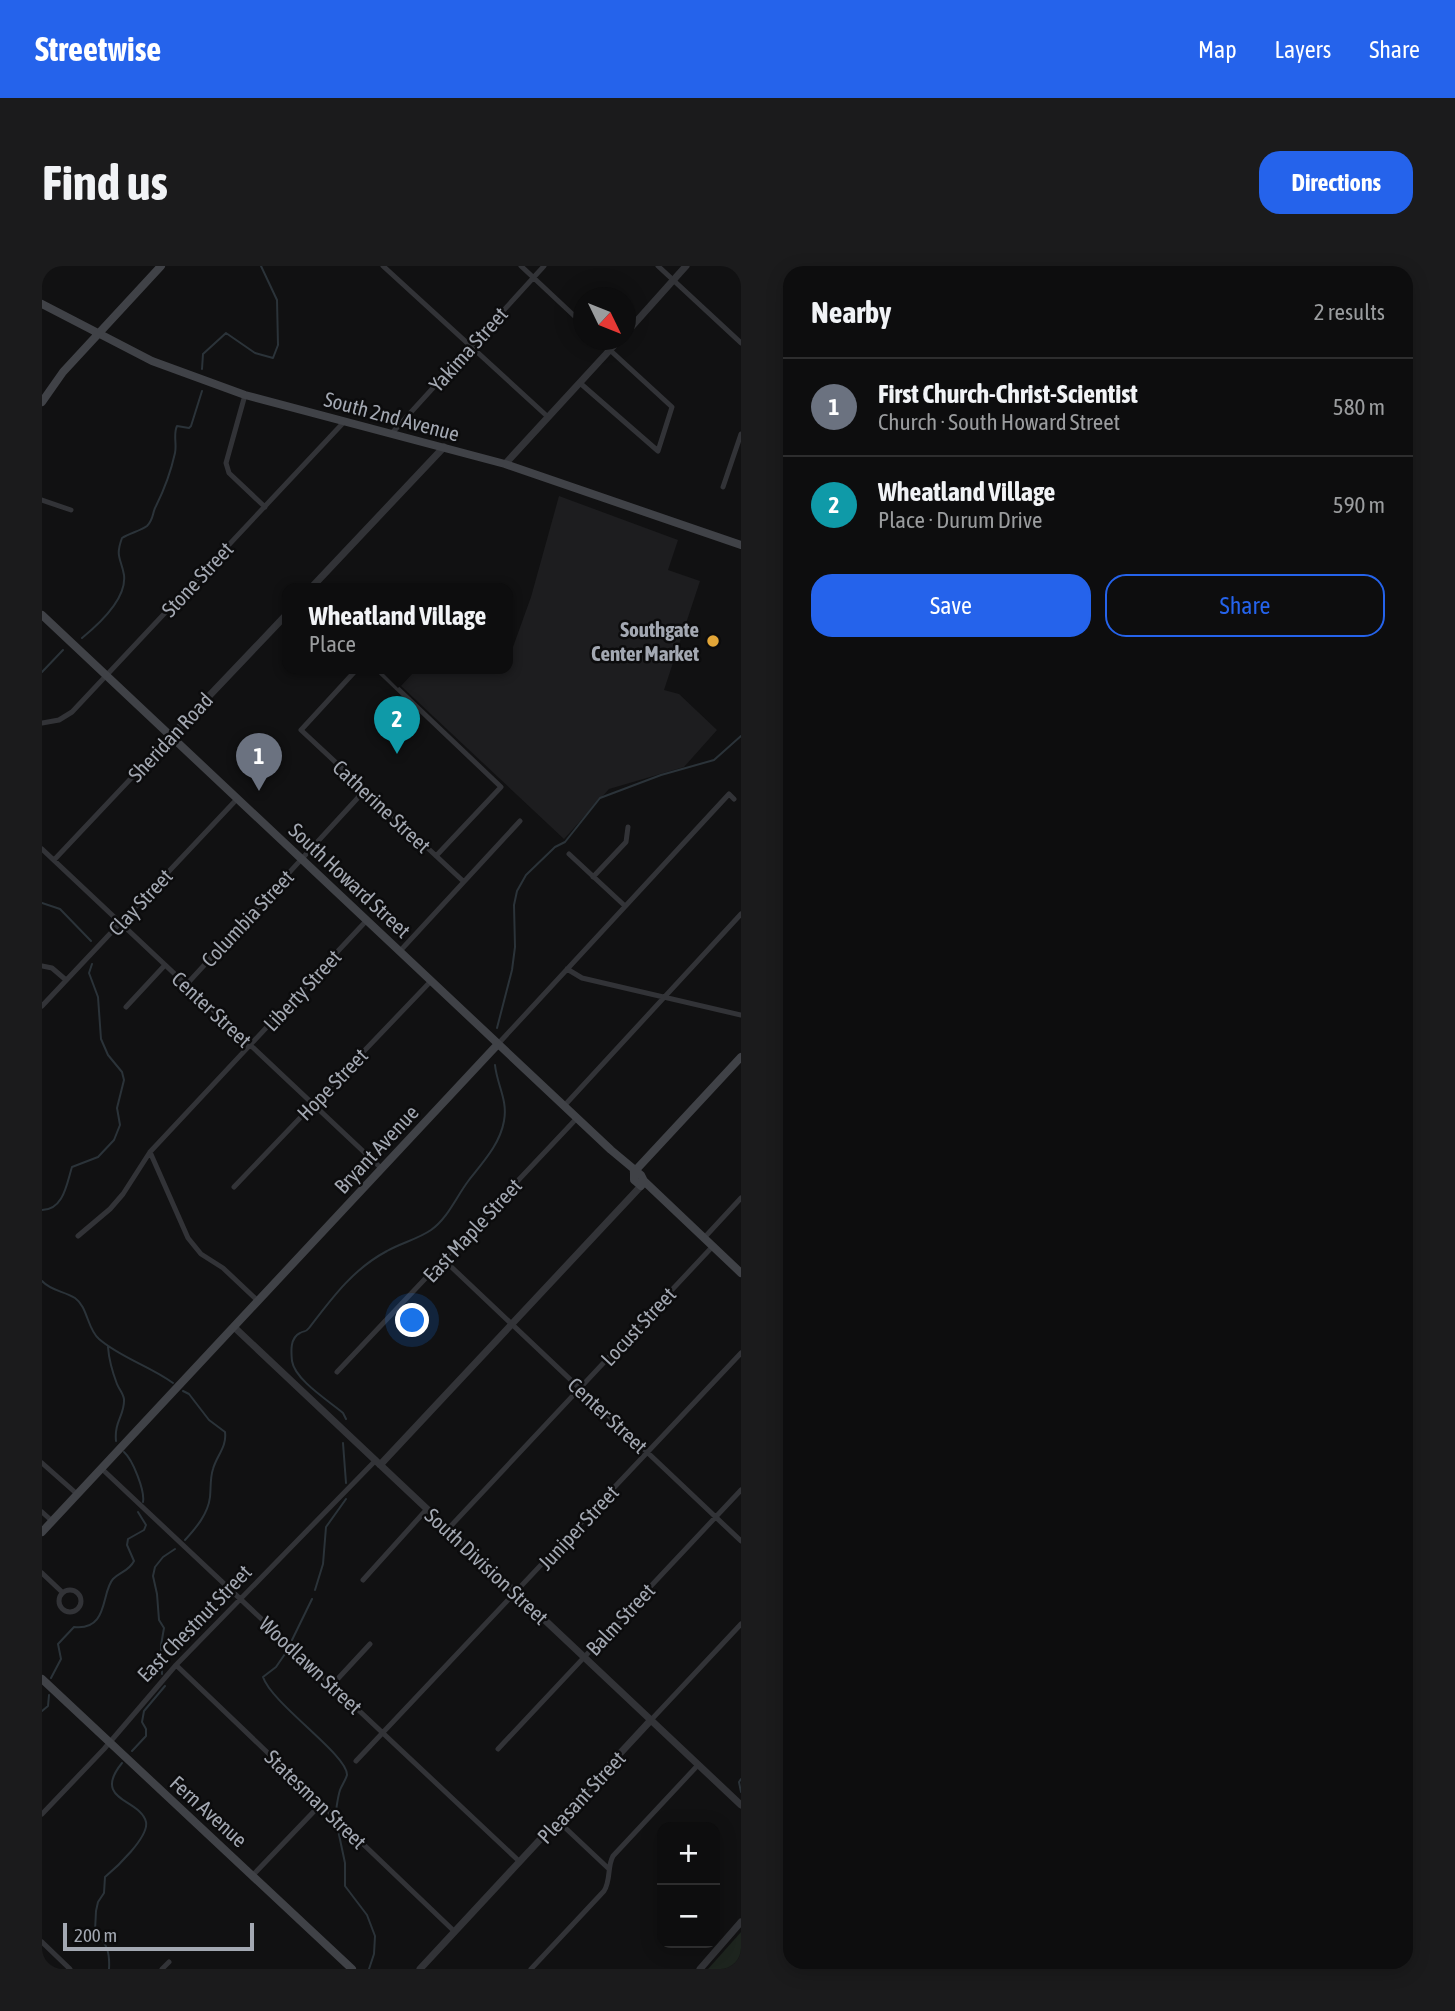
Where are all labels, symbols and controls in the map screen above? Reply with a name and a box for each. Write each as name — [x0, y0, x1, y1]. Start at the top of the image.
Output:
text: Streetwise — [35, 30, 161, 68]
text: Map — [1198, 36, 1237, 63]
text: Layers — [1275, 36, 1331, 63]
text: Share — [1369, 36, 1420, 63]
button: Directions — [1259, 151, 1413, 214]
text: Find us — [42, 154, 168, 210]
north arrow — [573, 287, 636, 350]
text: Nearby — [811, 295, 891, 329]
text: 2 results — [1314, 299, 1385, 325]
street label: Yakima Street — [424, 302, 512, 396]
text: First Church-Christ-Scientist — [878, 379, 1138, 409]
street label: South 2nd Avenue — [322, 386, 462, 446]
text: 1 — [829, 394, 839, 420]
text: 580 m — [1333, 394, 1385, 420]
text: Church · South Howard Street — [878, 409, 1120, 435]
text: Wheatland Village — [878, 477, 1055, 507]
text: 2 — [829, 492, 839, 518]
text: 590 m — [1333, 492, 1385, 518]
text: Place · Durum Drive — [878, 507, 1042, 533]
street label: Stone Street — [156, 537, 238, 621]
button: Save — [811, 574, 1091, 637]
button: Share — [1105, 574, 1385, 637]
popup — [282, 583, 513, 674]
text: Wheatland Village — [309, 601, 486, 631]
place label: Southgate Center Market — [591, 617, 699, 665]
text: Place — [309, 631, 356, 657]
marker: Southgate Center Market — [705, 633, 721, 649]
street label: Sheridan Road — [123, 688, 217, 786]
pin: 2 — [374, 696, 420, 754]
pin: 1 — [236, 733, 282, 791]
street label: Catherine Street — [328, 755, 436, 857]
street label: South Howard Street — [284, 818, 416, 942]
street label: Clay Street — [103, 864, 177, 940]
street label: Columbia Street — [196, 865, 298, 971]
street label: Liberty Street — [258, 944, 346, 1036]
street label: Center Street — [167, 966, 257, 1052]
street label: Hope Street — [292, 1043, 372, 1125]
street label: Bryant Avenue — [329, 1100, 423, 1198]
street label: East Maple Street — [418, 1173, 526, 1287]
street label: Locust Street — [596, 1282, 680, 1370]
your location — [395, 1303, 429, 1337]
street label: Center Street — [563, 1372, 653, 1458]
street label: Juniper Street — [533, 1480, 623, 1574]
street label: South Division Street — [421, 1503, 553, 1629]
street label: East Chestnut Street — [132, 1560, 256, 1686]
street label: Balm Street — [581, 1578, 659, 1660]
street label: Woodlawn Street — [255, 1611, 367, 1719]
street label: Statesman Street — [260, 1745, 372, 1853]
street label: Pleasant Street — [532, 1746, 630, 1848]
street label: Fern Avenue — [166, 1770, 252, 1852]
map controls — [657, 1822, 720, 1948]
button: + — [657, 1822, 720, 1885]
button: − — [657, 1885, 720, 1948]
scale bar — [63, 1920, 254, 1952]
text: 200 m — [74, 1924, 117, 1946]

